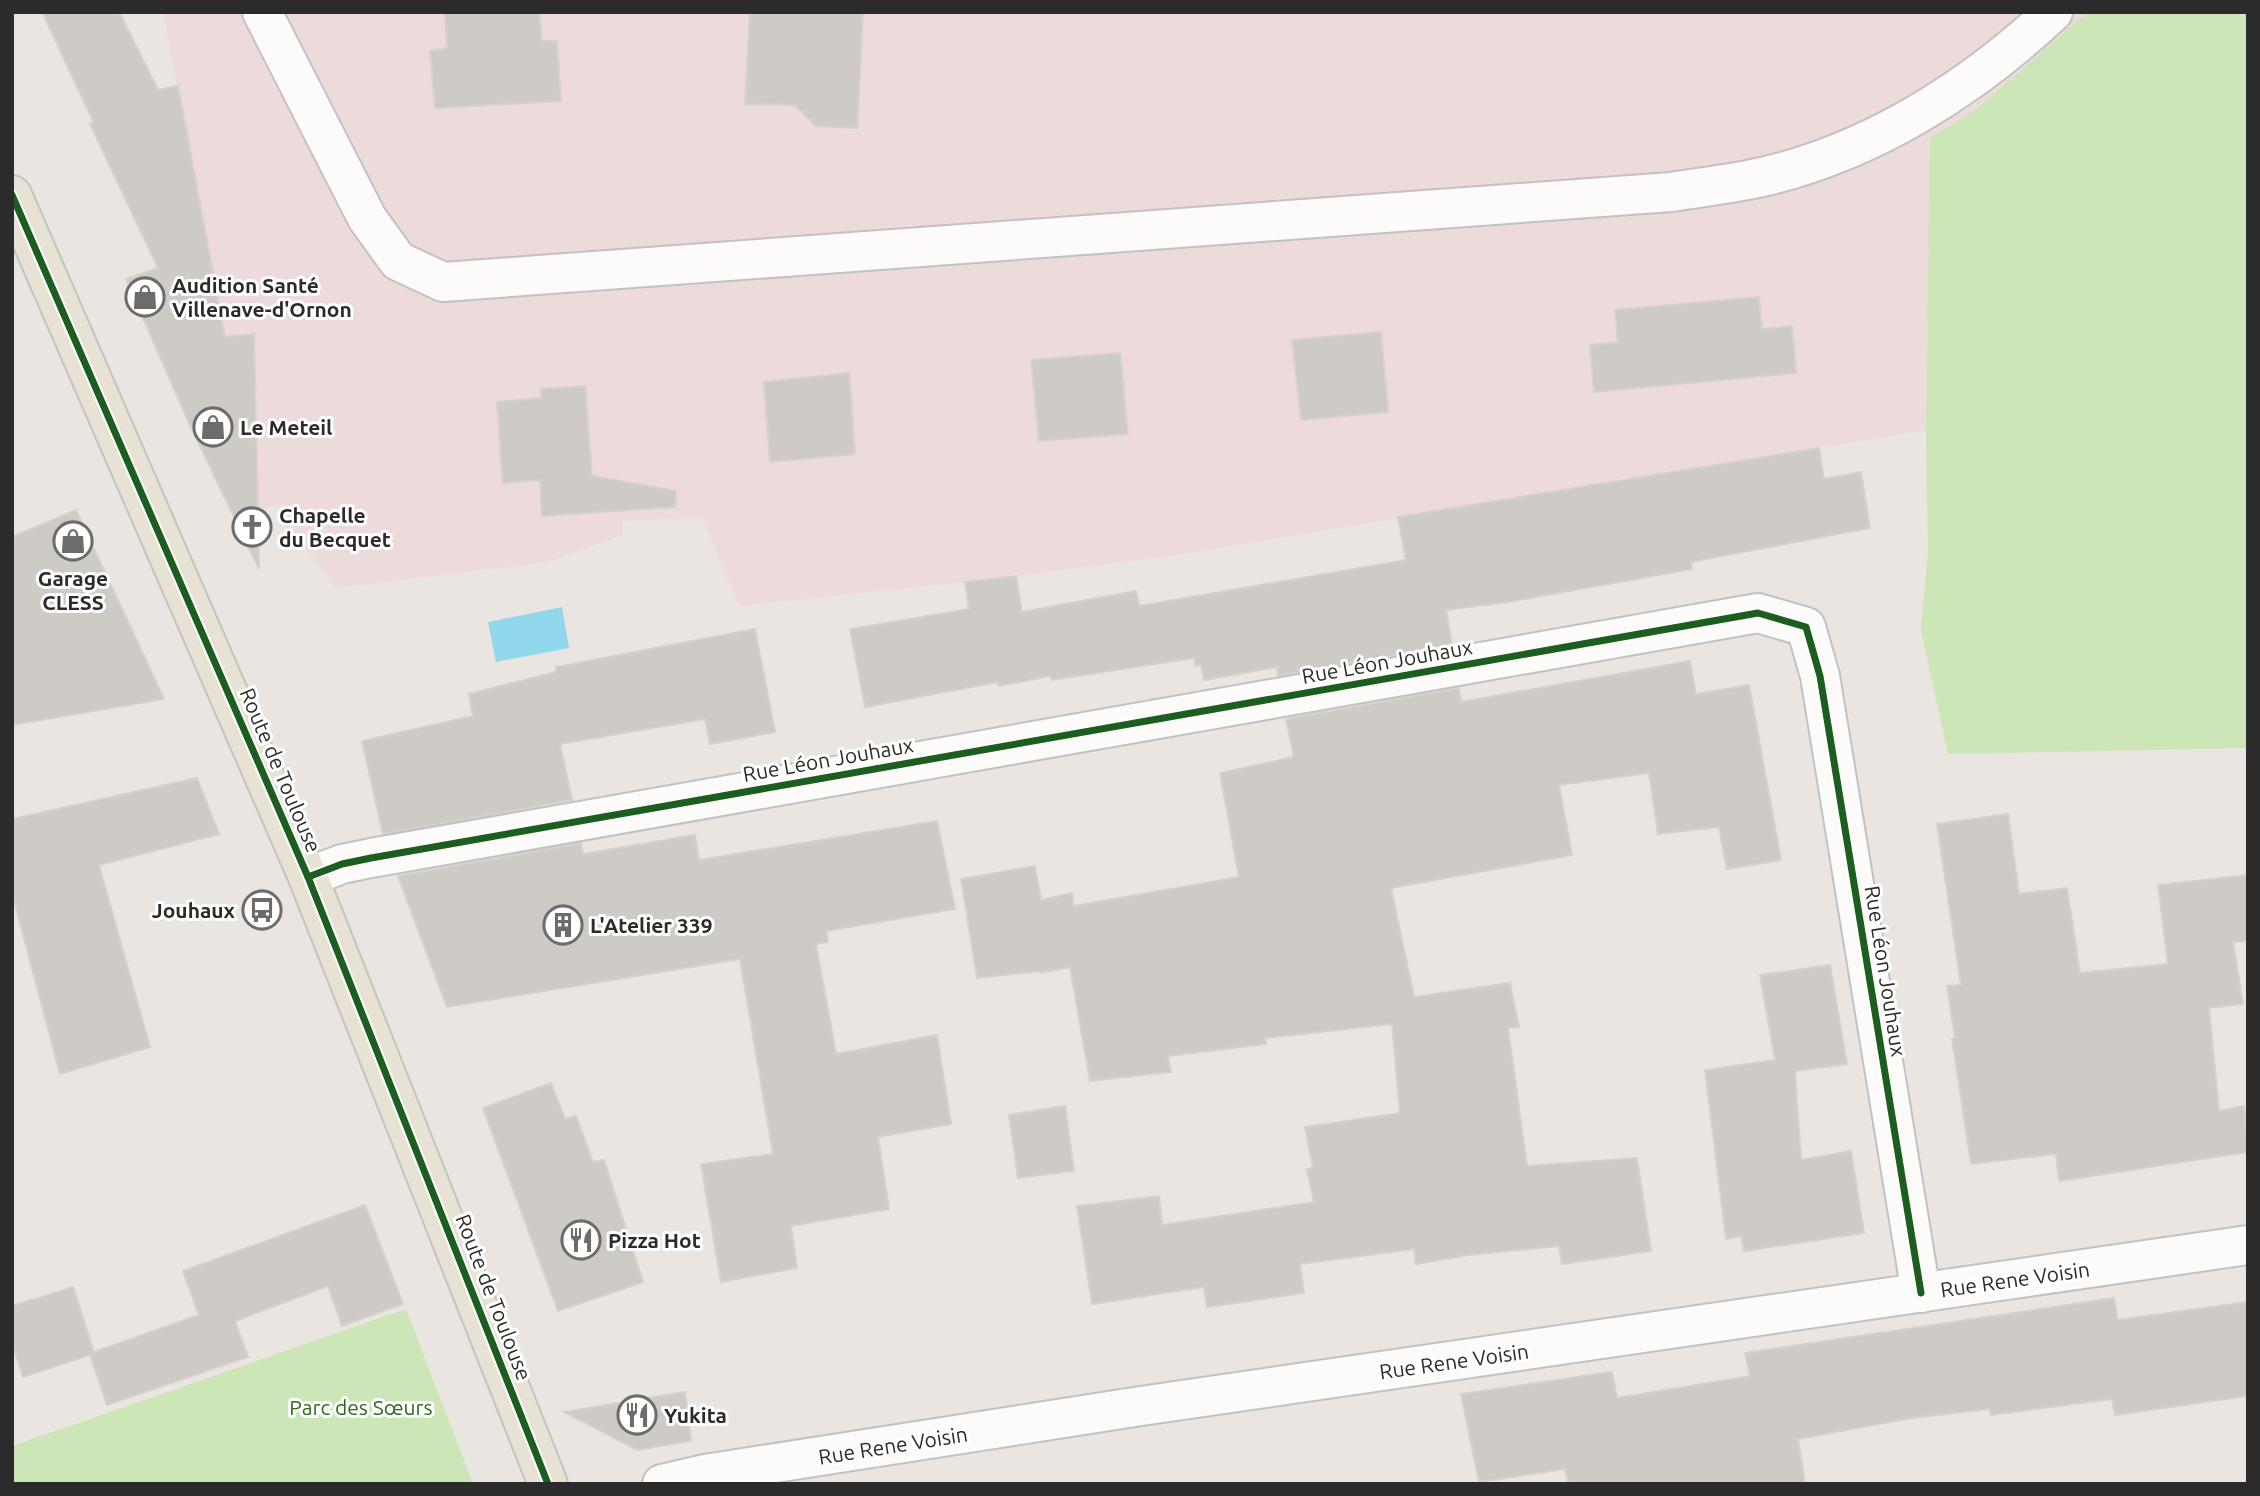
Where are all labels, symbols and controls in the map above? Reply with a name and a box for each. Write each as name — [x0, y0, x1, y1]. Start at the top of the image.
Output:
place label: Audition Santé Villenave-d'Ornon — [172, 273, 352, 321]
shop icon: Audition Santé Villenave-d'Ornon — [124, 276, 166, 318]
shop icon: Le Meteil — [192, 406, 234, 448]
place label: Le Meteil — [240, 415, 332, 439]
place label: Chapelle du Becquet — [279, 503, 391, 551]
church icon: Chapelle du Becquet — [231, 506, 273, 548]
shop icon: Garage CLESS — [52, 520, 94, 562]
place label: Garage CLESS — [38, 566, 108, 614]
street label: Rue Léon Jouhaux — [1300, 634, 1475, 688]
street label: Route de Toulouse — [236, 684, 326, 856]
street label: Rue Léon Jouhaux — [741, 732, 916, 786]
street label: Rue Léon Jouhaux — [1861, 884, 1911, 1059]
bus stop icon: Jouhaux — [241, 889, 283, 931]
place label: Jouhaux — [152, 898, 236, 922]
building icon: L'Atelier 339 — [542, 904, 584, 946]
place label: L'Atelier 339 — [590, 913, 713, 937]
street label: Route de Toulouse — [451, 1211, 537, 1383]
restaurant icon: Pizza Hot — [560, 1219, 602, 1261]
place label: Pizza Hot — [608, 1228, 701, 1252]
street label: Rue Rene Voisin — [1939, 1257, 2091, 1301]
street label: Rue Rene Voisin — [1378, 1339, 1530, 1383]
restaurant icon: Yukita — [616, 1394, 658, 1436]
park label: Parc des Sœurs — [289, 1395, 433, 1419]
place label: Yukita — [664, 1403, 727, 1427]
street label: Rue Rene Voisin — [817, 1421, 969, 1469]

